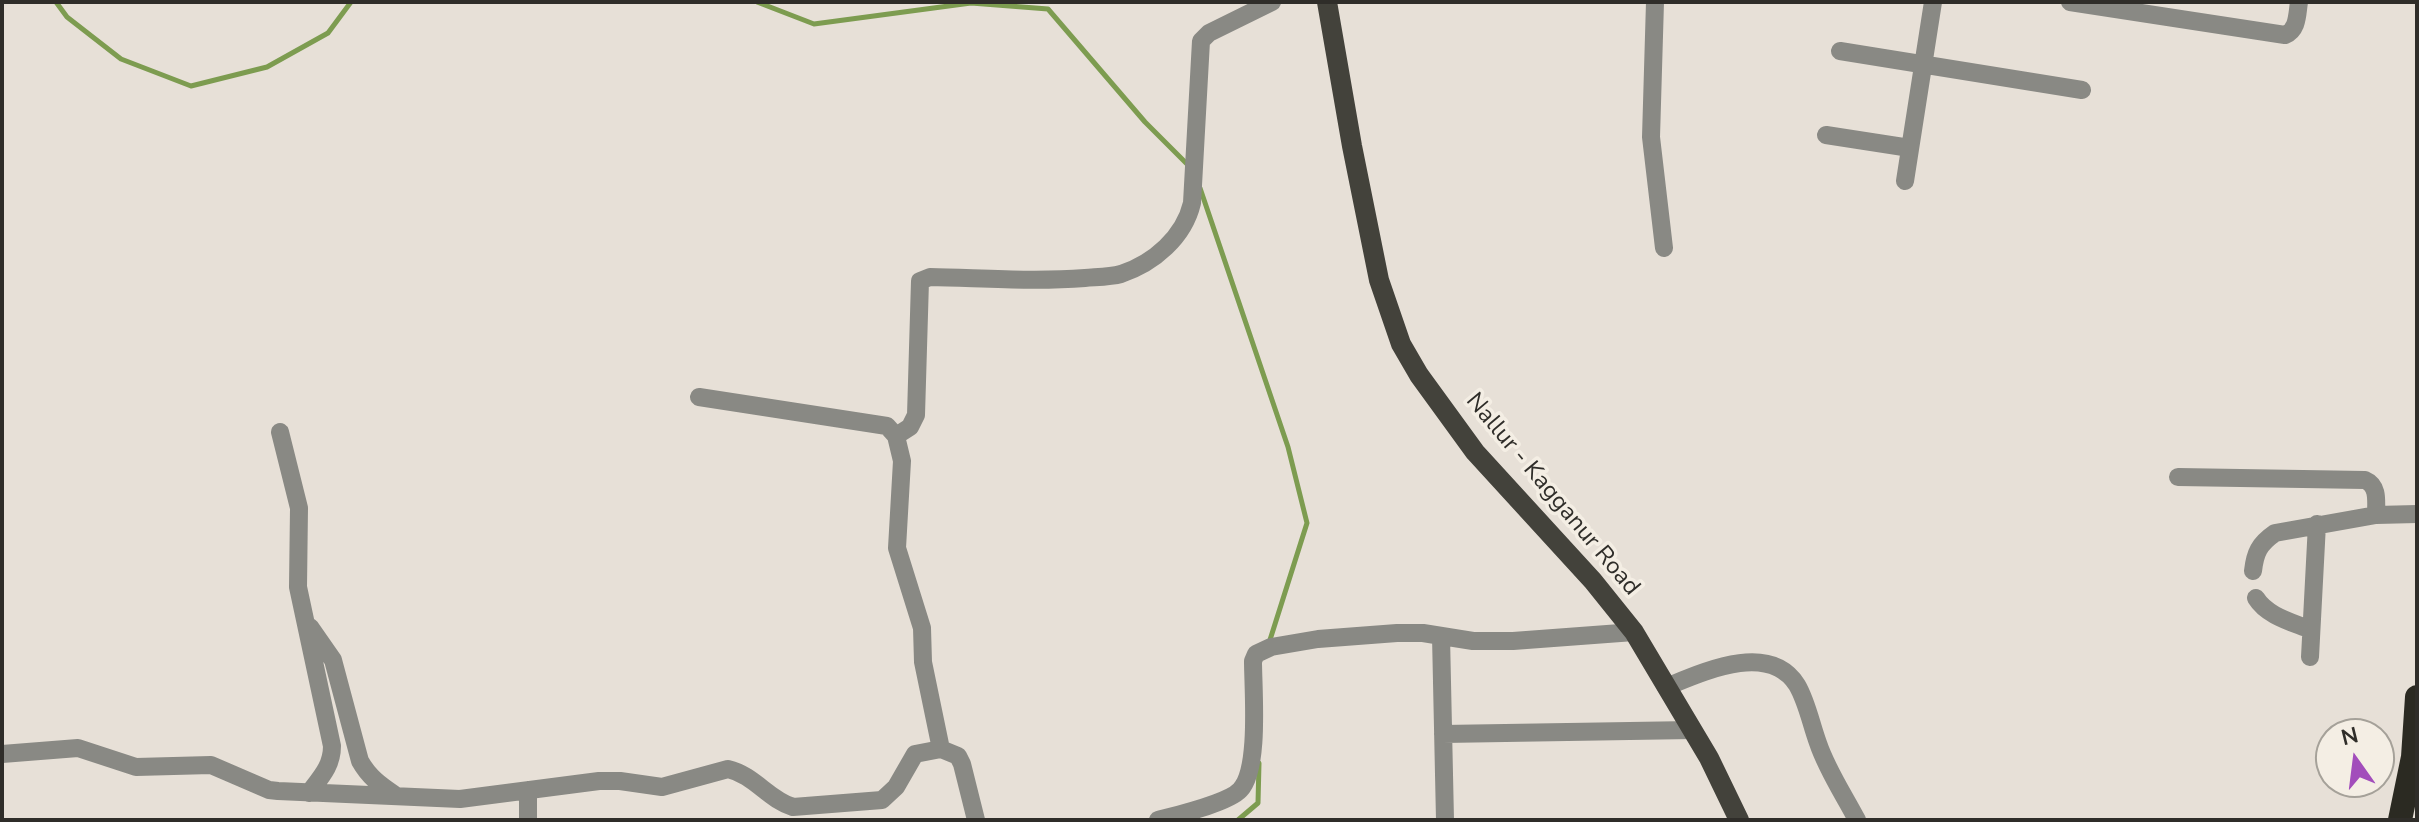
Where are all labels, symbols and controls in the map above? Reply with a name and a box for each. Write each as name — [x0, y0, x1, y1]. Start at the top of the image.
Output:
street label: Nallur - Kagganur Road — [1459, 388, 1645, 602]
north arrow — [2315, 718, 2395, 798]
text: N — [2338, 720, 2361, 753]

